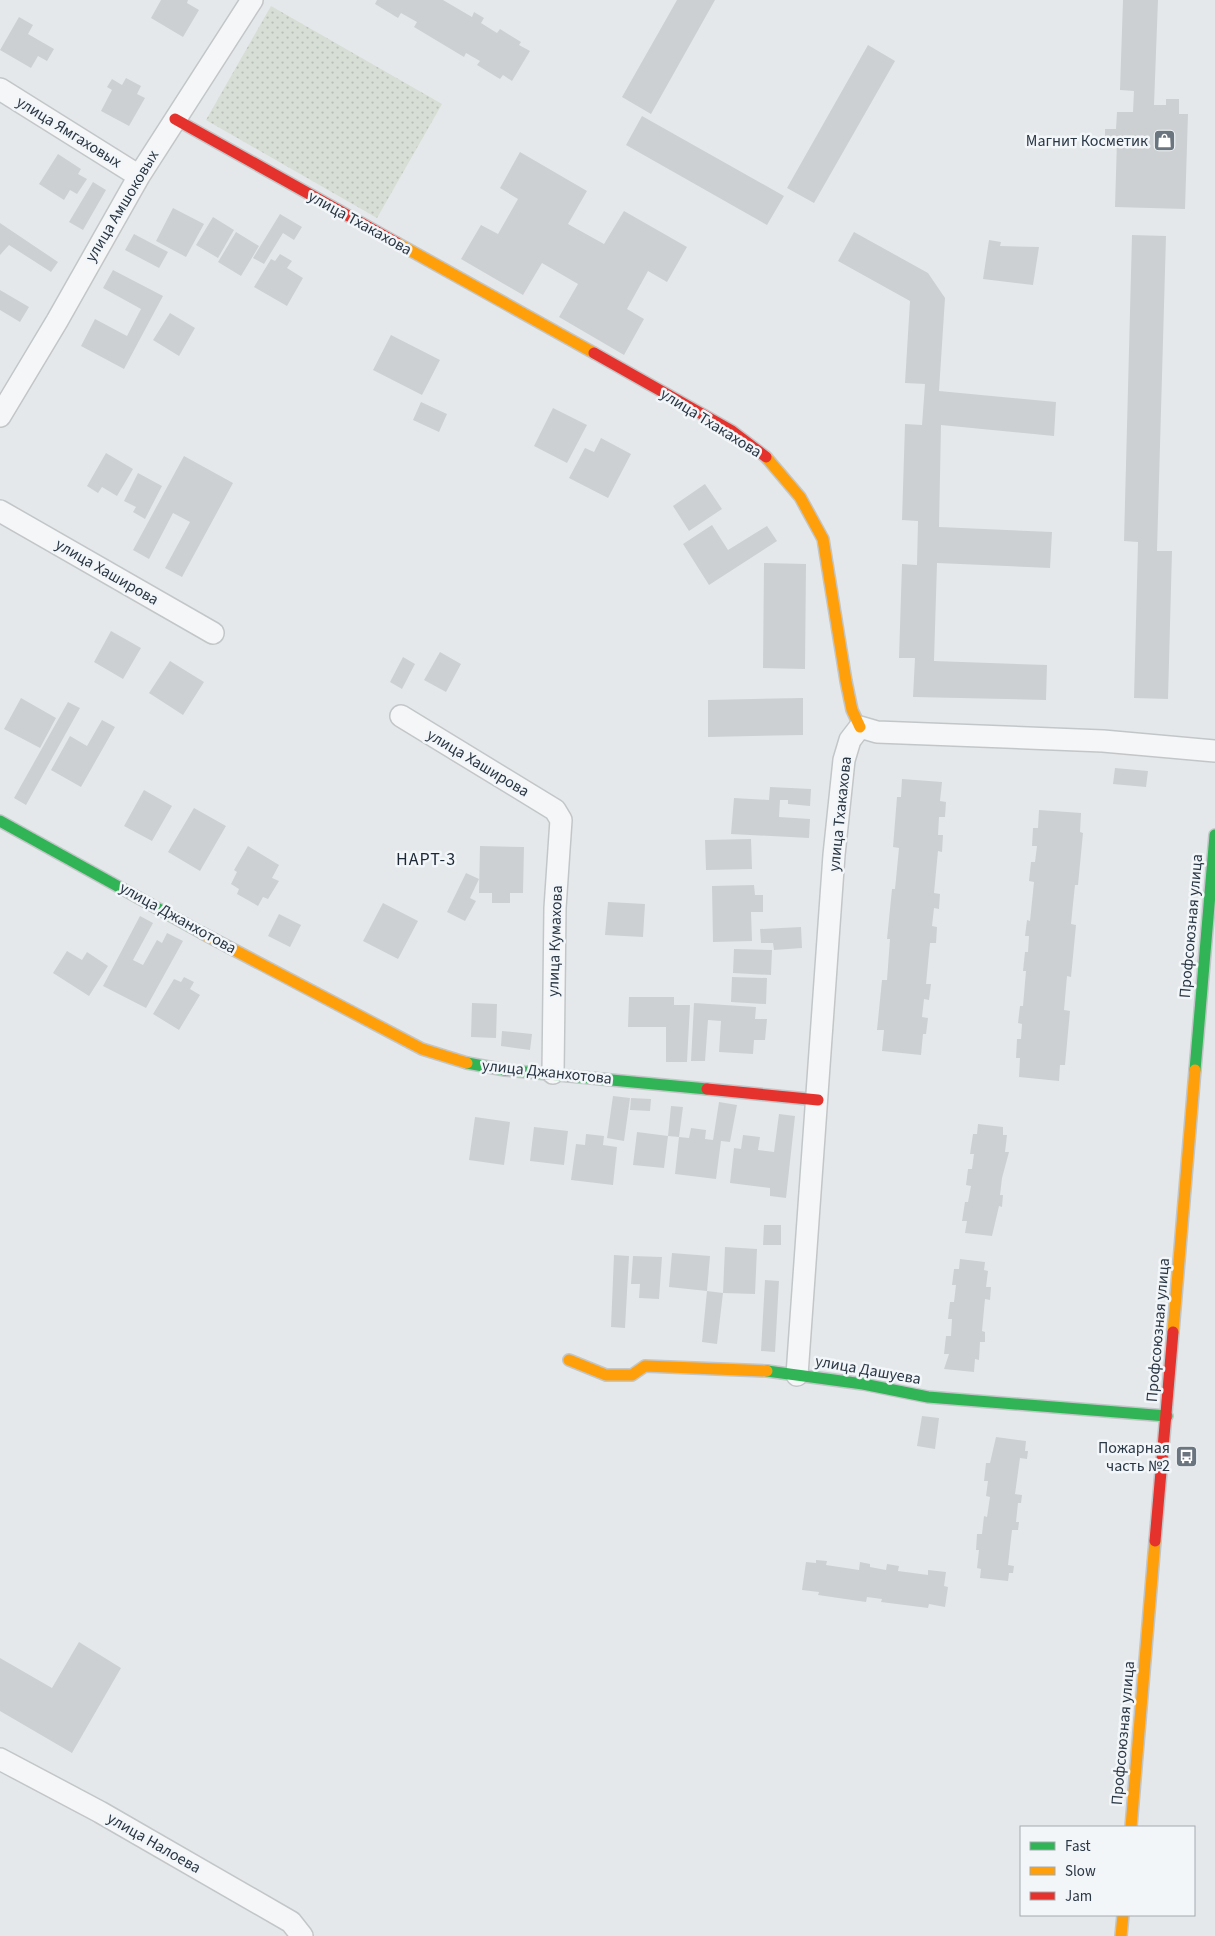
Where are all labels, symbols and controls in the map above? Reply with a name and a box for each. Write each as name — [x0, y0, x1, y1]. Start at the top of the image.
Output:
street label: улица Ямгаховых — [12, 91, 126, 173]
shop icon: Магнит Косметик — [1152, 129, 1176, 153]
place label: Магнит Косметик — [1026, 130, 1148, 152]
street label: улица Амшоковых — [80, 146, 164, 266]
street label: улица Тхакахова — [304, 185, 416, 261]
street label: улица Тхакахова — [656, 383, 766, 463]
street label: улица Хаширова — [51, 533, 163, 611]
street label: улица Хаширова — [423, 724, 533, 802]
street label: улица Тхакахова — [823, 755, 857, 873]
district label: НАРТ-3 — [396, 847, 456, 872]
street label: Профсоюзная улица — [1174, 853, 1208, 999]
street label: улица Джанхотова — [116, 877, 240, 959]
street label: улица Кумахова — [542, 885, 568, 997]
street label: улица Джанхотова — [481, 1054, 613, 1090]
street label: Профсоюзная улица — [1141, 1257, 1175, 1403]
street label: улица Дашуева — [813, 1350, 923, 1390]
place label: Пожарная часть №2 — [1098, 1437, 1170, 1477]
bus stop icon: Пожарная часть №2 — [1174, 1445, 1198, 1469]
street label: Профсоюзная улица — [1106, 1660, 1140, 1806]
street label: улица Налоева — [103, 1807, 205, 1879]
legend — [1020, 1826, 1195, 1916]
text: Fast — [1065, 1836, 1091, 1857]
text: Slow — [1065, 1861, 1096, 1882]
text: Jam — [1065, 1886, 1092, 1907]

